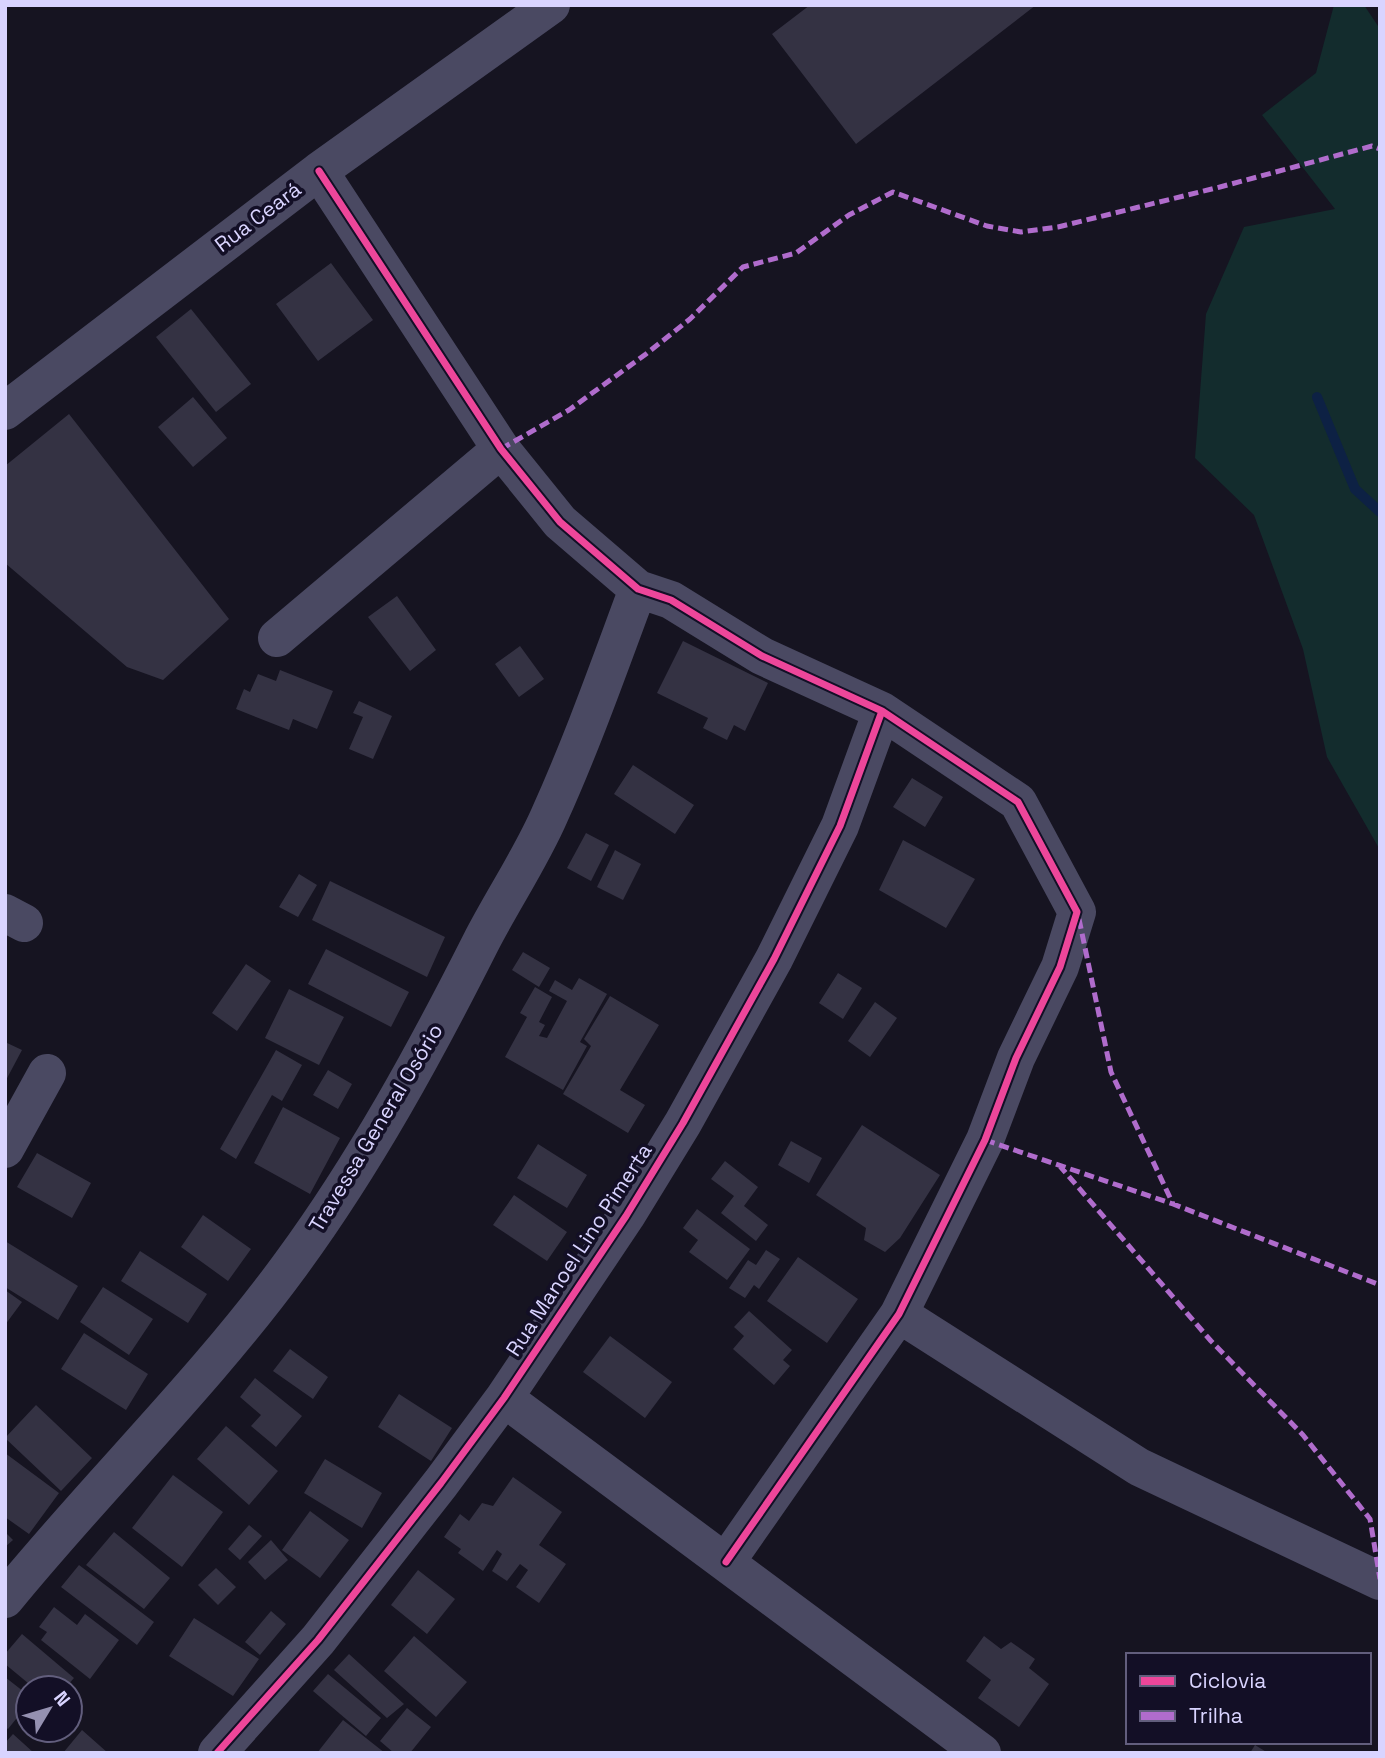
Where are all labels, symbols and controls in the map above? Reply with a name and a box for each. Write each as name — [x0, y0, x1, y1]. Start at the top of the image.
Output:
street label: Rua Ceará — [209, 175, 306, 258]
street label: Travessa General Osório — [303, 1019, 449, 1237]
street label: Rua Manoel Lino Pimerta — [500, 1138, 658, 1361]
legend — [1126, 1653, 1371, 1744]
text: Ciclovia — [1189, 1667, 1266, 1694]
north arrow — [14, 1674, 84, 1744]
text: N — [48, 1686, 76, 1712]
text: Trilha — [1189, 1702, 1243, 1729]

